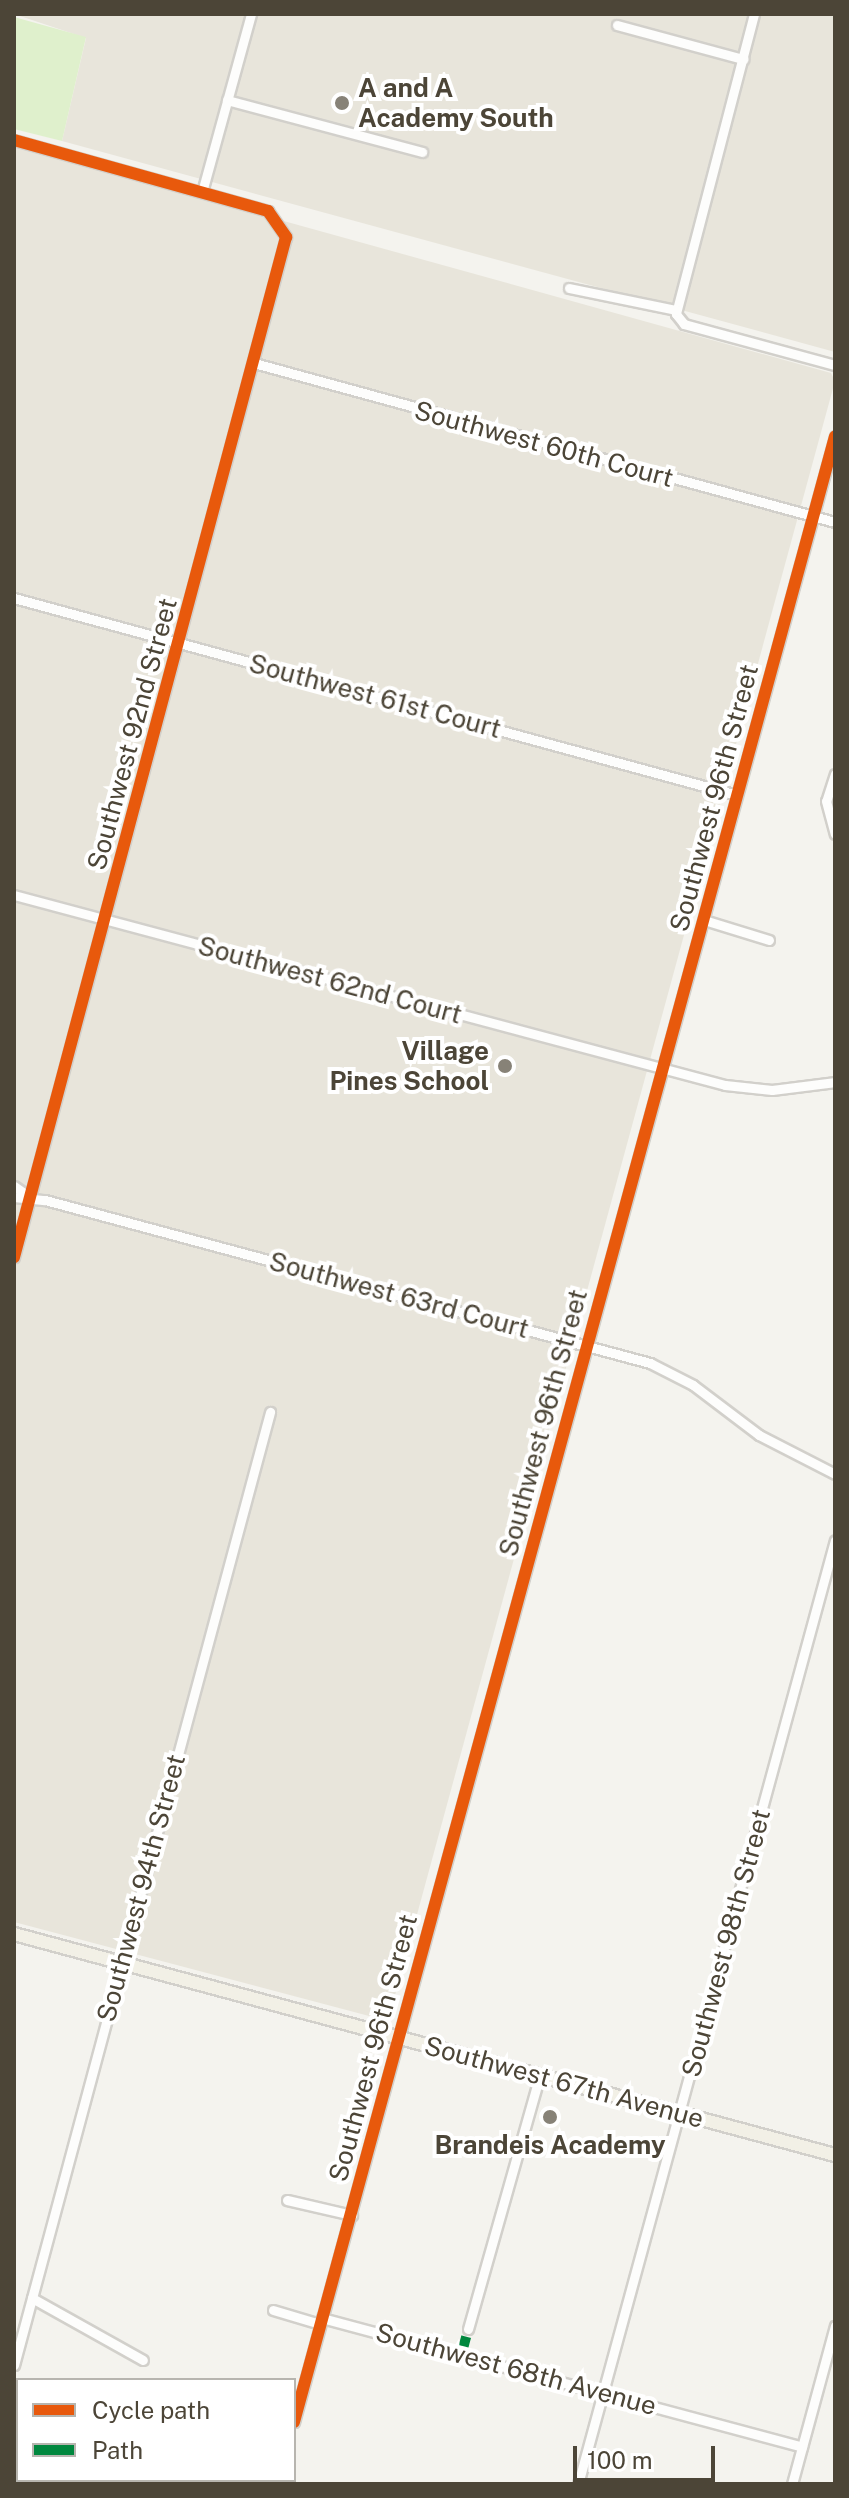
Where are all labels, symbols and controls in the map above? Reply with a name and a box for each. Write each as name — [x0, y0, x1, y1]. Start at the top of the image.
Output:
place label: A and A Academy South — [358, 72, 554, 134]
marker: A and A Academy South — [333, 94, 351, 112]
street label: Southwest 60th Court — [411, 394, 677, 494]
street label: Southwest 92nd Street — [81, 595, 183, 873]
street label: Southwest 61st Court — [246, 647, 504, 745]
street label: Southwest 96th Street — [663, 661, 765, 935]
street label: Southwest 62nd Court — [195, 930, 465, 1030]
place label: Village Pines School — [329, 1035, 489, 1096]
marker: Village Pines School — [496, 1057, 514, 1075]
street label: Southwest 63rd Court — [266, 1245, 532, 1345]
street label: Southwest 96th Street — [492, 1286, 594, 1560]
street label: Southwest 94th Street — [90, 1751, 192, 2025]
street label: Southwest 98th Street — [675, 1806, 777, 2080]
street label: Southwest 96th Street — [322, 1911, 424, 2185]
street label: Southwest 67th Avenue — [421, 2030, 707, 2134]
marker: Brandeis Academy — [541, 2108, 559, 2126]
place label: Brandeis Academy — [434, 2129, 666, 2161]
street label: Southwest 68th Avenue — [372, 2316, 660, 2422]
legend — [16, 2378, 296, 2482]
text: Cycle path — [92, 2396, 210, 2424]
scale bar — [577, 2430, 719, 2480]
text: Path — [92, 2436, 143, 2464]
text: 100 m — [587, 2446, 653, 2474]

